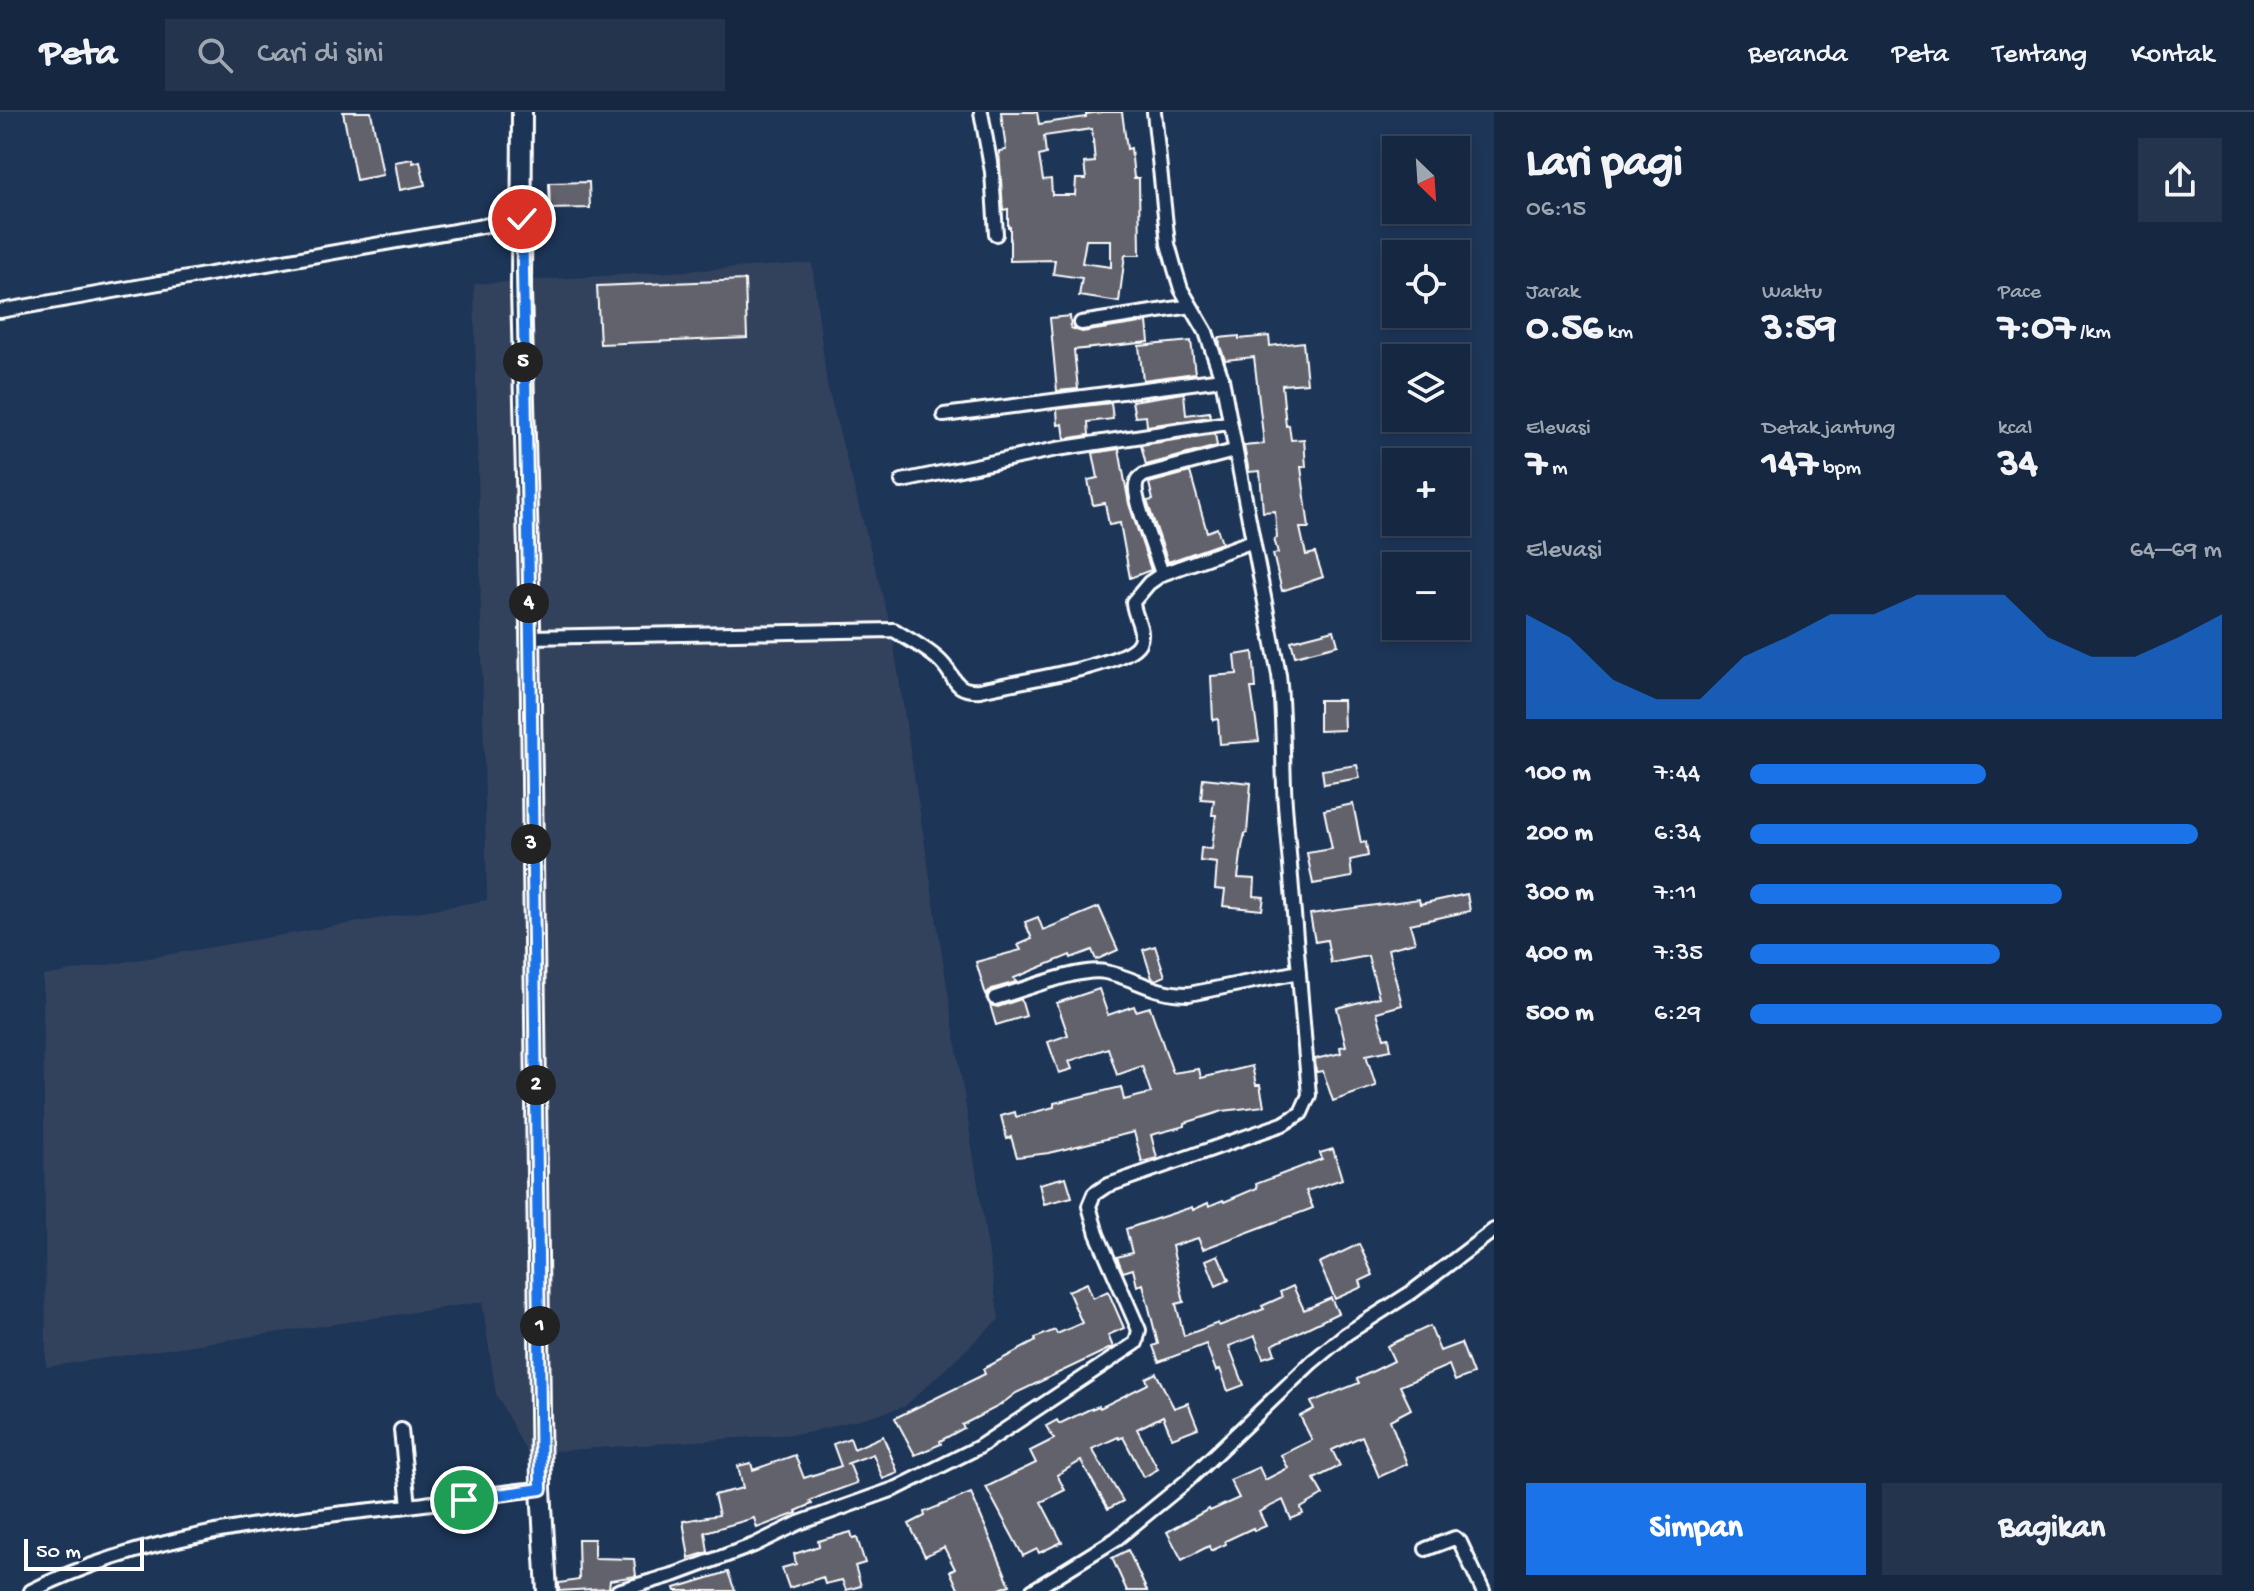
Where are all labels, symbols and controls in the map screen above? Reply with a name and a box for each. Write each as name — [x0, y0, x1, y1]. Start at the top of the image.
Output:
search box — [165, 19, 725, 91]
text: Peta — [40, 33, 117, 77]
icon: search — [193, 33, 237, 77]
text: Cari di sini — [257, 38, 384, 73]
text: Beranda — [1748, 39, 1848, 72]
text: Peta — [1892, 39, 1949, 72]
text: Tentang — [1993, 39, 2087, 72]
text: Kontak — [2131, 39, 2214, 72]
north arrow — [1382, 136, 1470, 224]
map controls — [1382, 136, 1470, 640]
button: share — [2138, 138, 2222, 222]
text: Lari pagi — [1526, 139, 1683, 191]
pin — [488, 185, 556, 253]
text: 06:15 — [1526, 195, 1586, 226]
icon: check — [500, 197, 544, 241]
button: locate — [1382, 240, 1470, 328]
text: Jarak — [1526, 280, 1580, 306]
text: Waktu — [1762, 280, 1822, 306]
text: Pace — [1998, 280, 2041, 306]
text: 0.56 — [1526, 306, 1603, 353]
text: 3:59 — [1762, 306, 1836, 353]
text: 7:07 — [1998, 306, 2075, 353]
text: km — [1603, 320, 1633, 346]
text: /km — [2075, 320, 2111, 346]
pin: 5 — [503, 342, 543, 382]
button: layers — [1382, 344, 1470, 432]
text: 5 — [517, 349, 529, 375]
text: Elevasi — [1526, 416, 1591, 442]
text: Detak jantung — [1762, 416, 1895, 442]
text: kcal — [1998, 416, 2032, 442]
text: 7 — [1526, 442, 1547, 489]
text: 147 — [1762, 442, 1818, 489]
text: 34 — [1998, 442, 2038, 489]
button: + — [1382, 448, 1470, 536]
text: m — [1547, 456, 1568, 482]
text: bpm — [1818, 456, 1861, 482]
text: Elevasi — [1526, 536, 1602, 567]
text: 64–69 m — [2130, 536, 2222, 567]
button: − — [1382, 552, 1470, 640]
pin: 4 — [509, 583, 549, 623]
text: 4 — [524, 590, 534, 616]
text: 100 m — [1526, 759, 1591, 790]
text: 7:44 — [1654, 759, 1700, 790]
text: 200 m — [1526, 819, 1593, 850]
text: 6:34 — [1654, 819, 1701, 850]
pin: 3 — [511, 824, 551, 864]
text: 3 — [525, 831, 537, 857]
text: 300 m — [1526, 879, 1594, 910]
text: 7:11 — [1654, 879, 1697, 910]
text: 400 m — [1526, 939, 1592, 970]
text: 7:35 — [1654, 939, 1703, 970]
text: 500 m — [1526, 999, 1594, 1030]
text: 6:29 — [1654, 999, 1701, 1030]
pin: 2 — [516, 1065, 556, 1105]
text: 2 — [531, 1072, 541, 1098]
pin: 1 — [520, 1306, 560, 1346]
text: 1 — [536, 1313, 544, 1339]
pin — [430, 1466, 498, 1534]
icon: arrive — [442, 1478, 486, 1522]
button: Simpan — [1526, 1483, 1866, 1575]
button: Bagikan — [1882, 1483, 2222, 1575]
scale bar — [24, 1535, 144, 1571]
text: 50 m — [36, 1540, 81, 1566]

